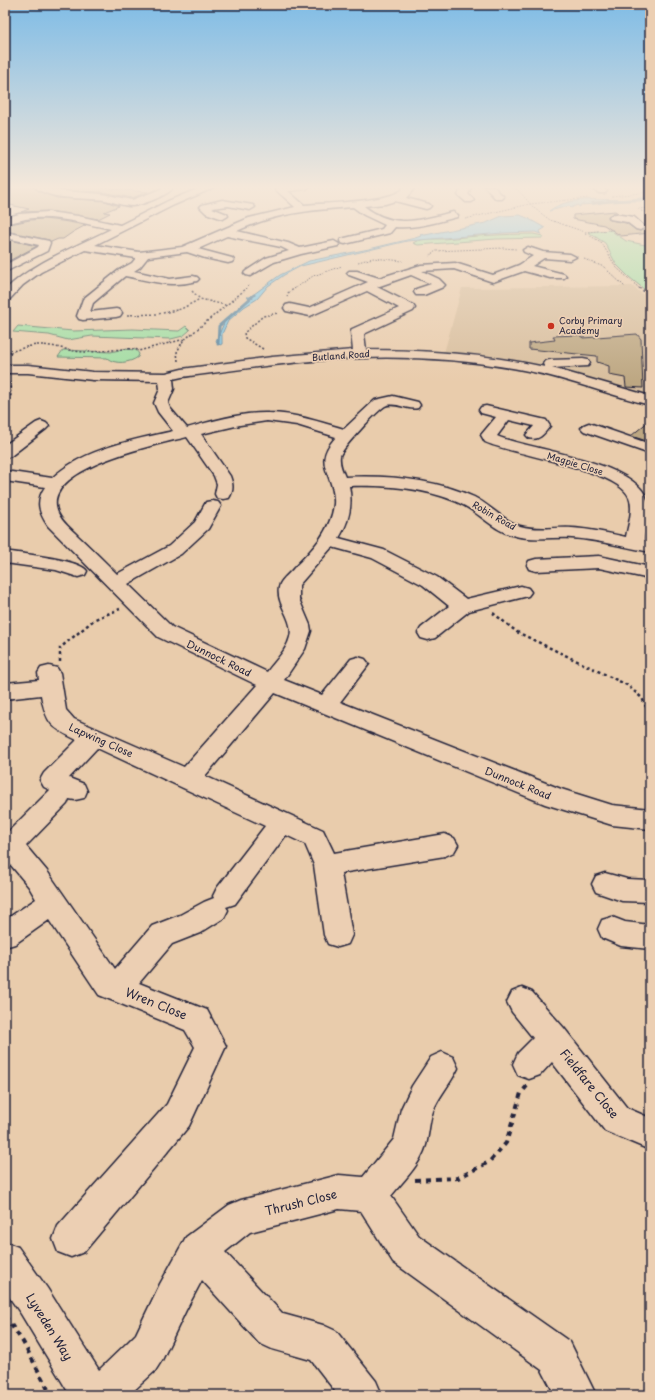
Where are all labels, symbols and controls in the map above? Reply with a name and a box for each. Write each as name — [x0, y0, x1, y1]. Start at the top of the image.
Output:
place label: Corby Primary Academy — [559, 313, 623, 337]
marker: Corby Primary Academy — [546, 321, 556, 331]
street label: Butland Road — [312, 346, 370, 364]
street label: Magpie Close — [546, 448, 605, 478]
street label: Robin Road — [470, 497, 519, 533]
street label: Dunnock Road — [184, 635, 254, 680]
street label: Lapwing Close — [67, 719, 136, 760]
street label: Dunnock Road — [483, 762, 554, 803]
street label: Wren Close — [123, 983, 190, 1024]
street label: Fieldfare Close — [556, 1045, 624, 1122]
street label: Thrush Close — [263, 1184, 339, 1220]
street label: Lyveden Way — [22, 1289, 78, 1364]

